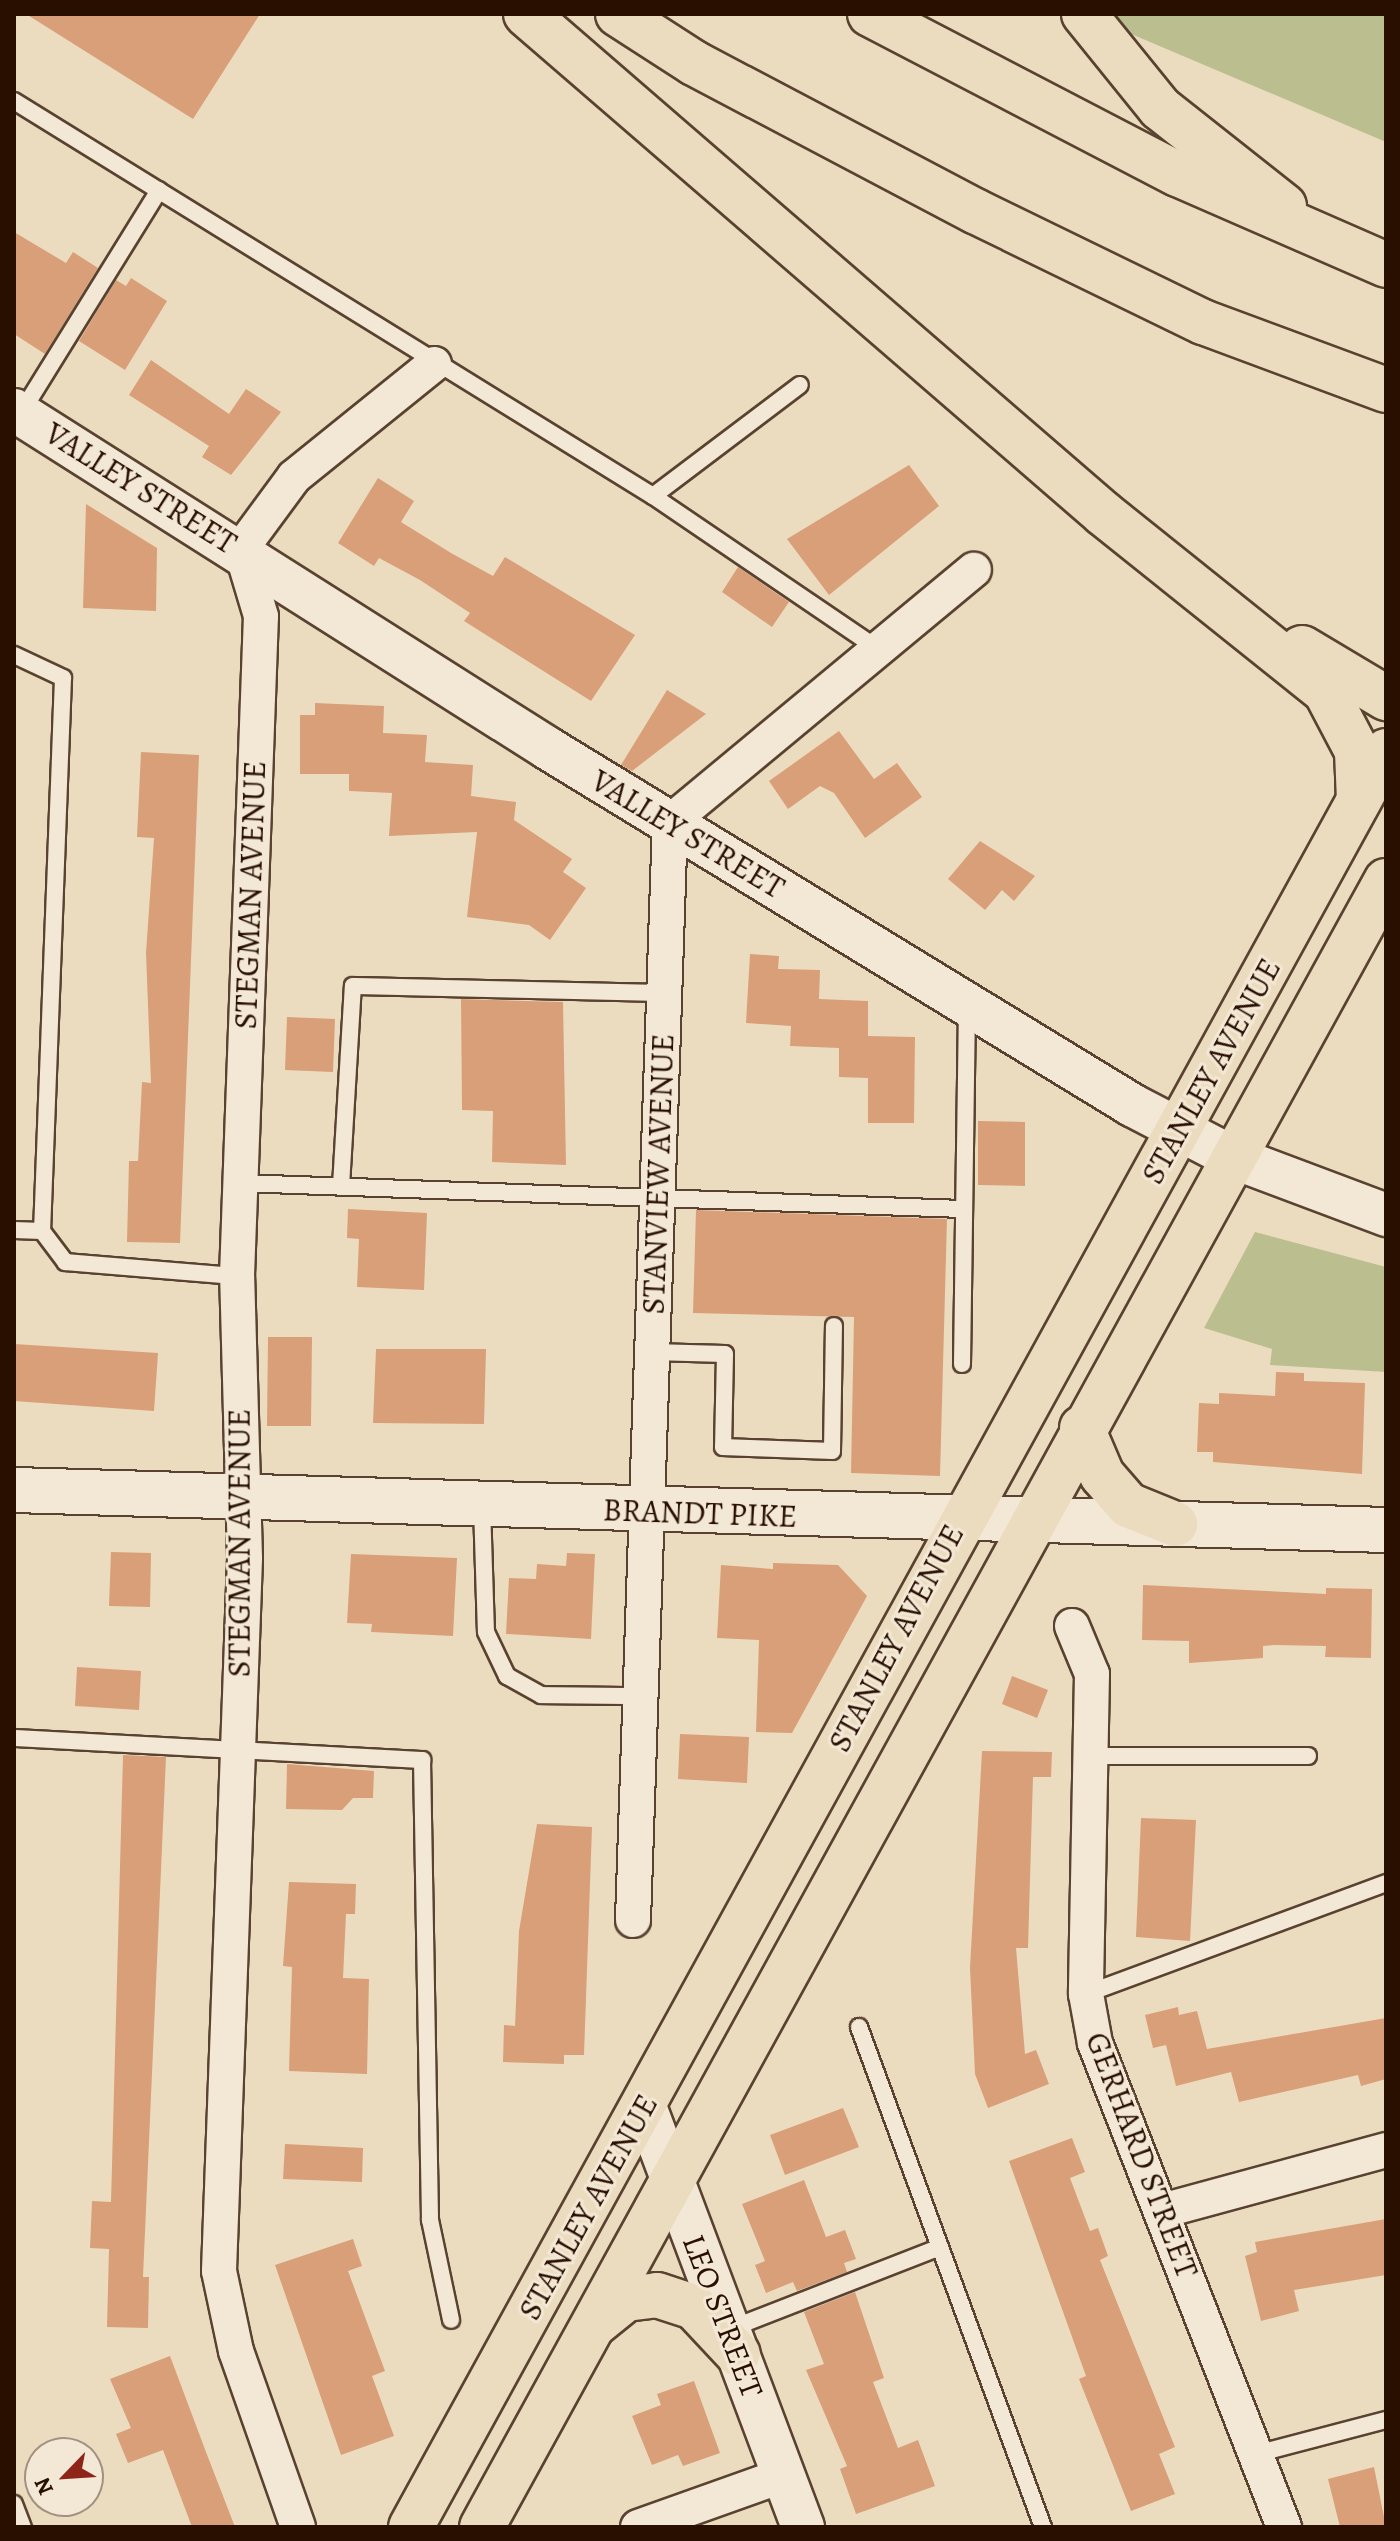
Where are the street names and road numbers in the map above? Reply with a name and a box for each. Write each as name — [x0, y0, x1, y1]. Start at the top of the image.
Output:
street label: VALLEY STREET — [38, 414, 244, 562]
street label: STEGMAN AVENUE — [226, 760, 274, 1030]
street label: VALLEY STREET — [584, 761, 792, 907]
street label: STANLEY AVENUE — [1133, 952, 1289, 1190]
street label: STANVIEW AVENUE — [634, 1033, 682, 1315]
street label: STEGMAN AVENUE — [220, 1409, 258, 1677]
street label: BRANDT PIKE — [602, 1490, 798, 1536]
street label: STANLEY AVENUE — [820, 1518, 972, 1758]
street label: GERHARD STREET — [1077, 2027, 1207, 2283]
street label: STANLEY AVENUE — [510, 2088, 666, 2326]
street label: LEO STREET — [674, 2229, 772, 2403]

